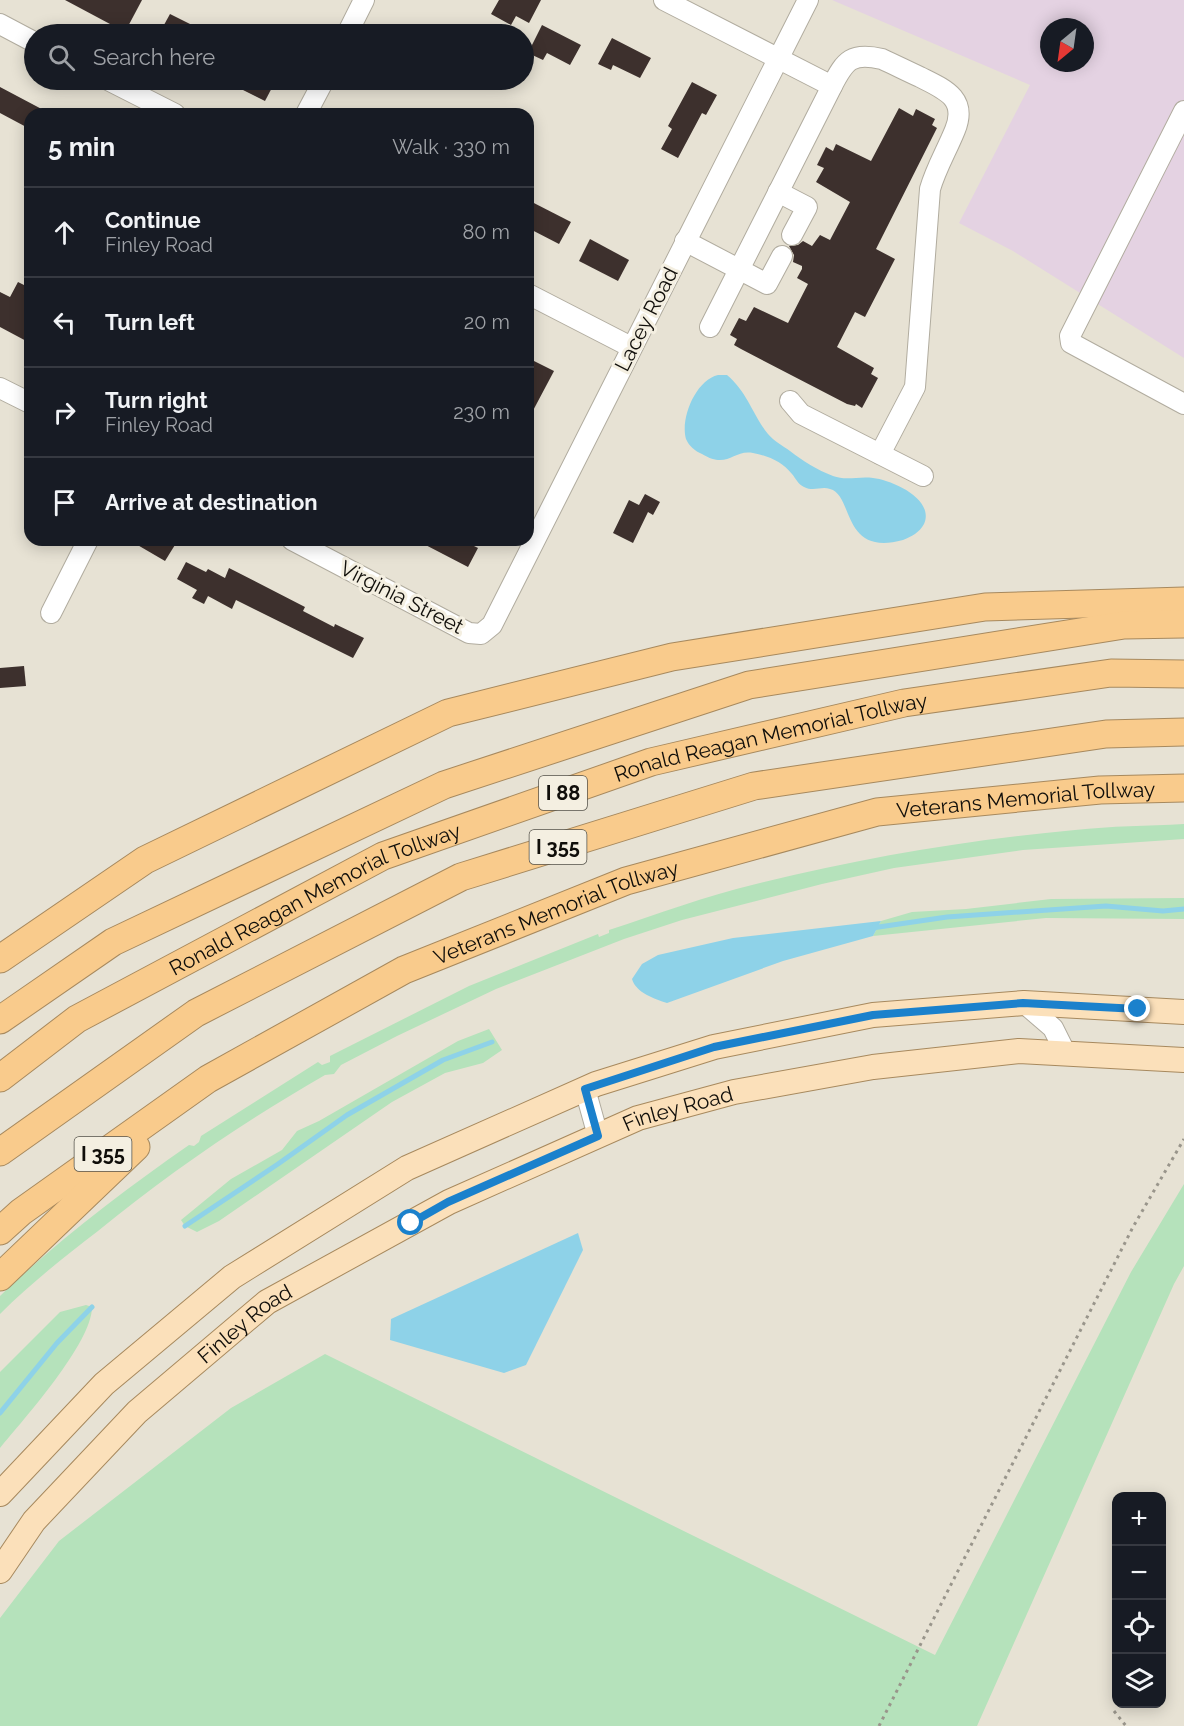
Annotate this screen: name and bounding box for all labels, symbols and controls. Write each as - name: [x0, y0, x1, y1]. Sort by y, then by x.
- north arrow: [1040, 18, 1094, 72]
- search box: [24, 24, 534, 90]
- icon: search: [45, 41, 78, 74]
- text: Search here: [93, 44, 215, 70]
- text: 5 min: [48, 132, 115, 162]
- text: Walk · 330 m: [392, 135, 510, 159]
- text: Continue: [105, 207, 201, 233]
- icon: ahead: [48, 216, 81, 249]
- text: 80 m: [462, 220, 510, 244]
- text: Finley Road: [105, 233, 213, 257]
- street label: Lacey Road: [609, 263, 683, 375]
- icon: left: [48, 306, 81, 339]
- text: Turn left: [105, 309, 195, 335]
- text: 20 m: [464, 310, 510, 334]
- text: Turn right: [105, 387, 208, 413]
- icon: right: [48, 396, 81, 429]
- text: 230 m: [453, 400, 510, 424]
- text: Finley Road: [105, 413, 213, 437]
- icon: arrive: [48, 486, 81, 519]
- text: Arrive at destination: [105, 489, 318, 515]
- street label: Virginia Street: [336, 555, 468, 639]
- street label: Ronald Reagan Memorial Tollway: [610, 687, 929, 787]
- road number: I 88: [539, 776, 587, 810]
- street label: Veterans Memorial Tollway: [895, 776, 1156, 823]
- street label: Ronald Reagan Memorial Tollway: [165, 817, 464, 980]
- road number: I 355: [530, 830, 586, 864]
- street label: Veterans Memorial Tollway: [430, 855, 681, 969]
- route end: [1124, 995, 1150, 1021]
- street label: Finley Road: [618, 1080, 735, 1136]
- road number: I 355: [74, 1137, 132, 1171]
- route start: [397, 1209, 423, 1235]
- street label: Finley Road: [192, 1279, 296, 1368]
- map controls: [1112, 1492, 1166, 1708]
- button: +: [1112, 1492, 1166, 1546]
- button: −: [1112, 1546, 1166, 1600]
- button: locate: [1112, 1600, 1166, 1654]
- button: layers: [1112, 1654, 1166, 1708]

